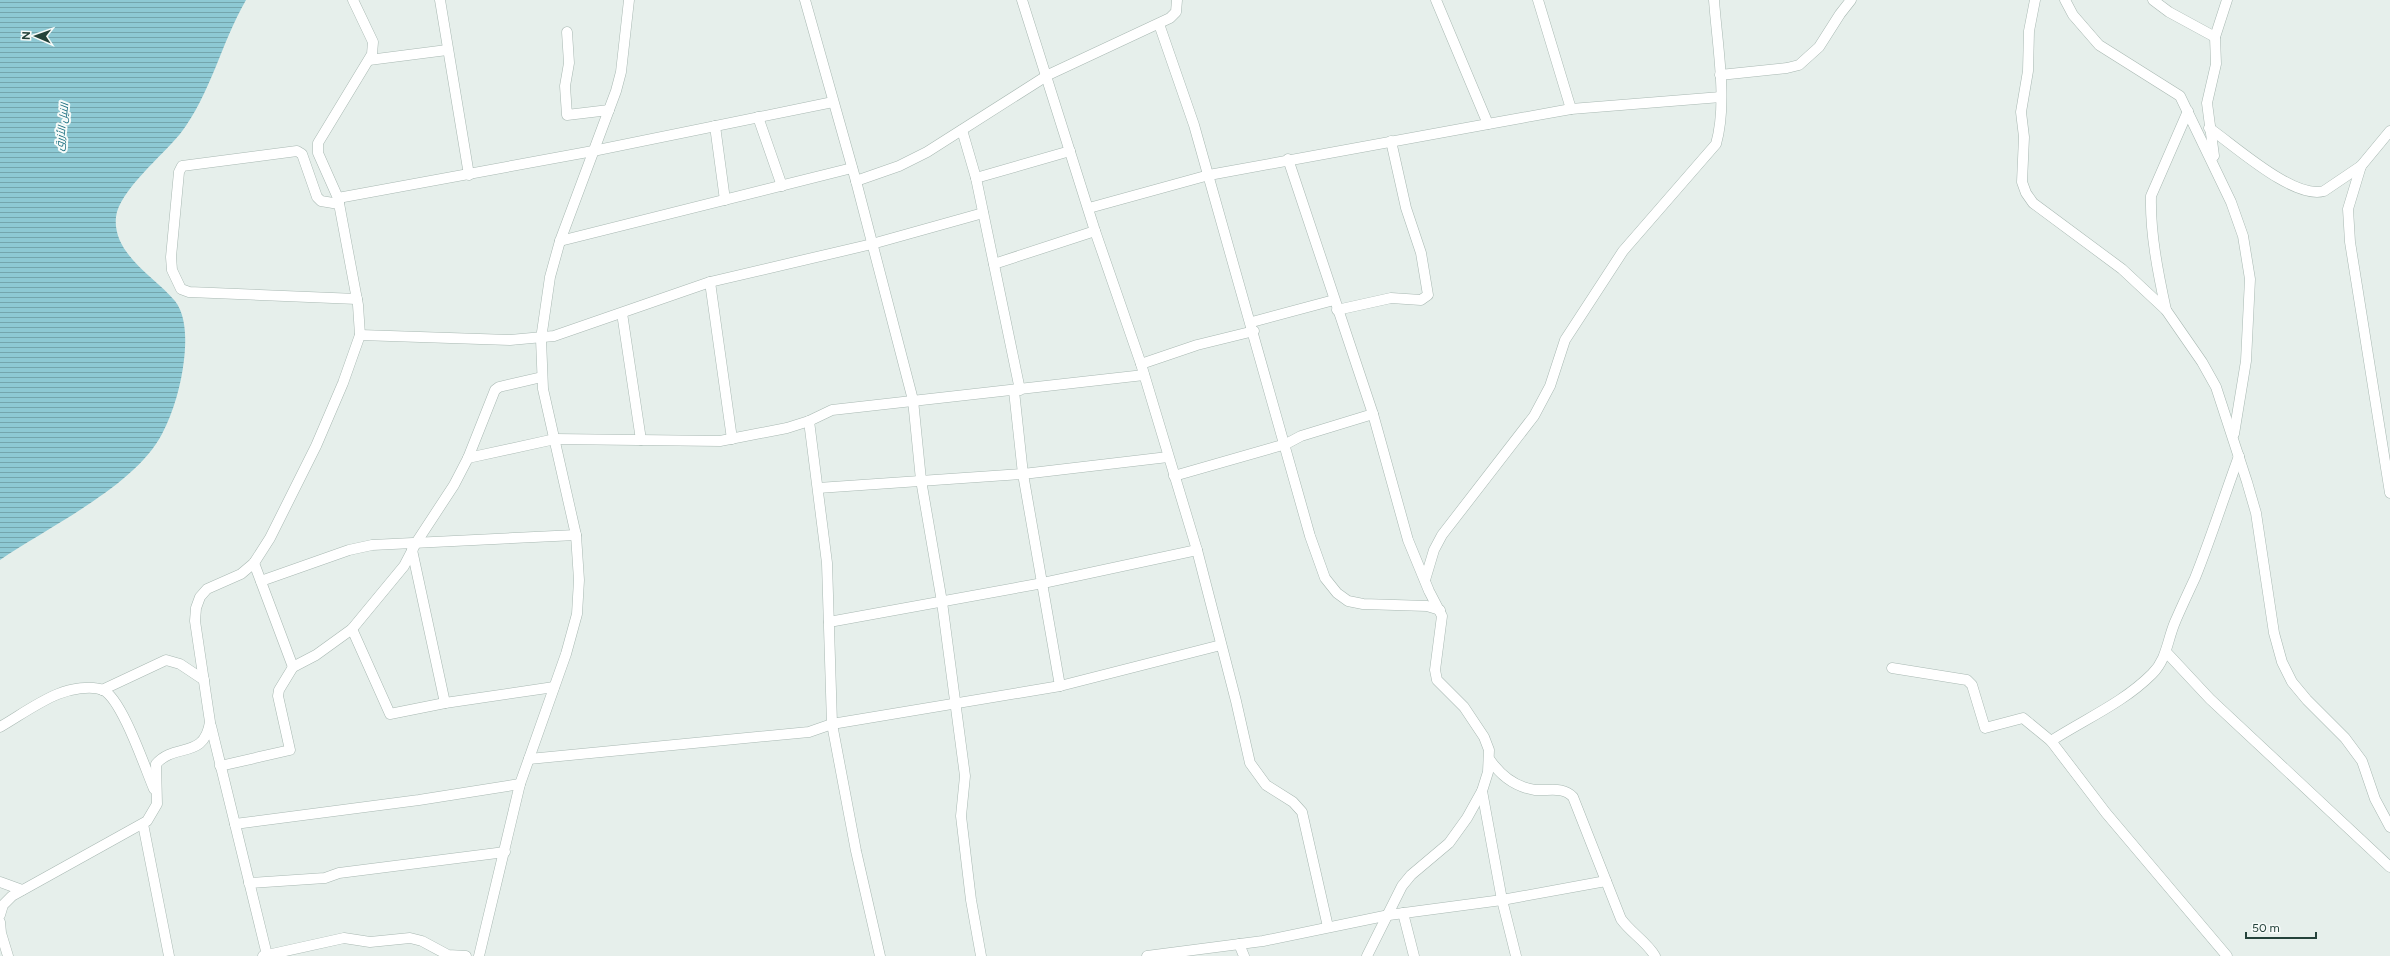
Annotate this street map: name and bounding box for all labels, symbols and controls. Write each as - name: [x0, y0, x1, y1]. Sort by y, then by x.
- north arrow: [16, 16, 56, 56]
- text: N: [20, 31, 33, 40]
- water label: النيل الأزرق: [53, 101, 72, 152]
- scale bar: [2246, 914, 2316, 940]
- text: 50 m: [2252, 921, 2280, 935]

